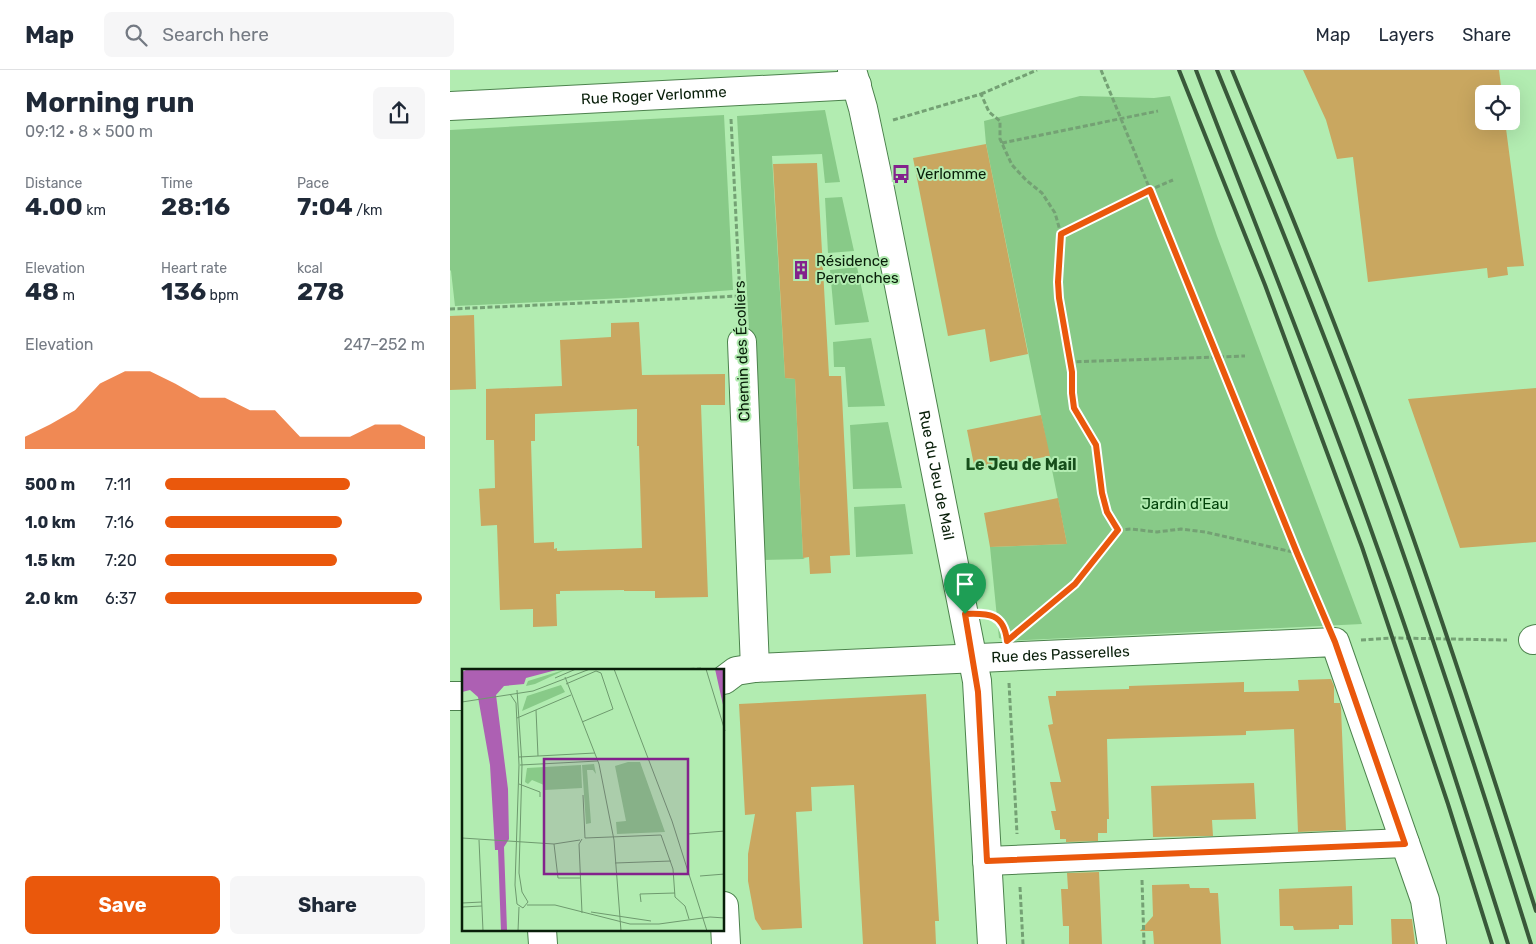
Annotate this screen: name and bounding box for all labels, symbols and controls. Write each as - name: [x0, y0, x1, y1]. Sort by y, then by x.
- search box: [104, 12, 454, 57]
- text: Map: [25, 21, 74, 49]
- icon: search: [122, 21, 150, 49]
- text: Search here: [162, 23, 269, 46]
- text: Map: [1316, 24, 1351, 46]
- text: Layers: [1379, 24, 1434, 46]
- text: Share: [1462, 24, 1511, 46]
- street label: Rue Roger Verlomme: [580, 83, 727, 108]
- map controls: [1475, 85, 1520, 130]
- button: locate: [1475, 85, 1520, 130]
- text: Morning run: [25, 86, 194, 119]
- button: share: [373, 87, 425, 139]
- text: 09:12 · 8 × 500 m: [25, 122, 153, 141]
- bus stop icon: Verlomme: [890, 163, 912, 185]
- place label: Verlomme: [916, 165, 986, 183]
- text: Distance: [25, 175, 82, 192]
- text: Time: [161, 175, 193, 192]
- text: Pace: [297, 175, 329, 192]
- text: 4.00: [25, 192, 83, 221]
- text: 28:16: [161, 192, 230, 221]
- text: 7:04: [297, 192, 353, 221]
- text: km: [83, 202, 106, 219]
- text: /km: [353, 202, 383, 219]
- place label: Résidence Pervenches: [816, 252, 899, 287]
- building icon: Résidence Pervenches: [790, 259, 812, 281]
- text: Elevation: [25, 260, 85, 277]
- text: Heart rate: [161, 260, 227, 277]
- text: kcal: [297, 260, 323, 277]
- text: 48: [25, 277, 59, 306]
- text: 136: [161, 277, 206, 306]
- text: 278: [297, 277, 345, 306]
- street label: Chemin des Écoliers: [731, 280, 753, 422]
- text: m: [59, 287, 75, 304]
- text: bpm: [206, 287, 239, 304]
- text: Elevation: [25, 335, 94, 354]
- text: 247–252 m: [343, 335, 425, 354]
- street label: Rue du Jeu de Mail: [915, 409, 958, 542]
- district label: Le Jeu de Mail: [965, 455, 1077, 474]
- text: 500 m: [25, 475, 75, 494]
- text: 7:11: [105, 475, 131, 494]
- park label: Jardin d'Eau: [1141, 495, 1229, 513]
- text: 1.0 km: [25, 513, 76, 532]
- text: 7:16: [105, 513, 134, 532]
- text: 1.5 km: [25, 551, 75, 570]
- text: 7:20: [105, 551, 137, 570]
- pin: [944, 563, 986, 614]
- icon: arrive: [951, 570, 979, 598]
- text: 2.0 km: [25, 589, 78, 608]
- text: 6:37: [105, 589, 137, 608]
- street label: Rue des Passerelles: [991, 642, 1130, 666]
- inset map: [462, 669, 725, 932]
- button: Save: [25, 876, 220, 934]
- button: Share: [230, 876, 425, 934]

